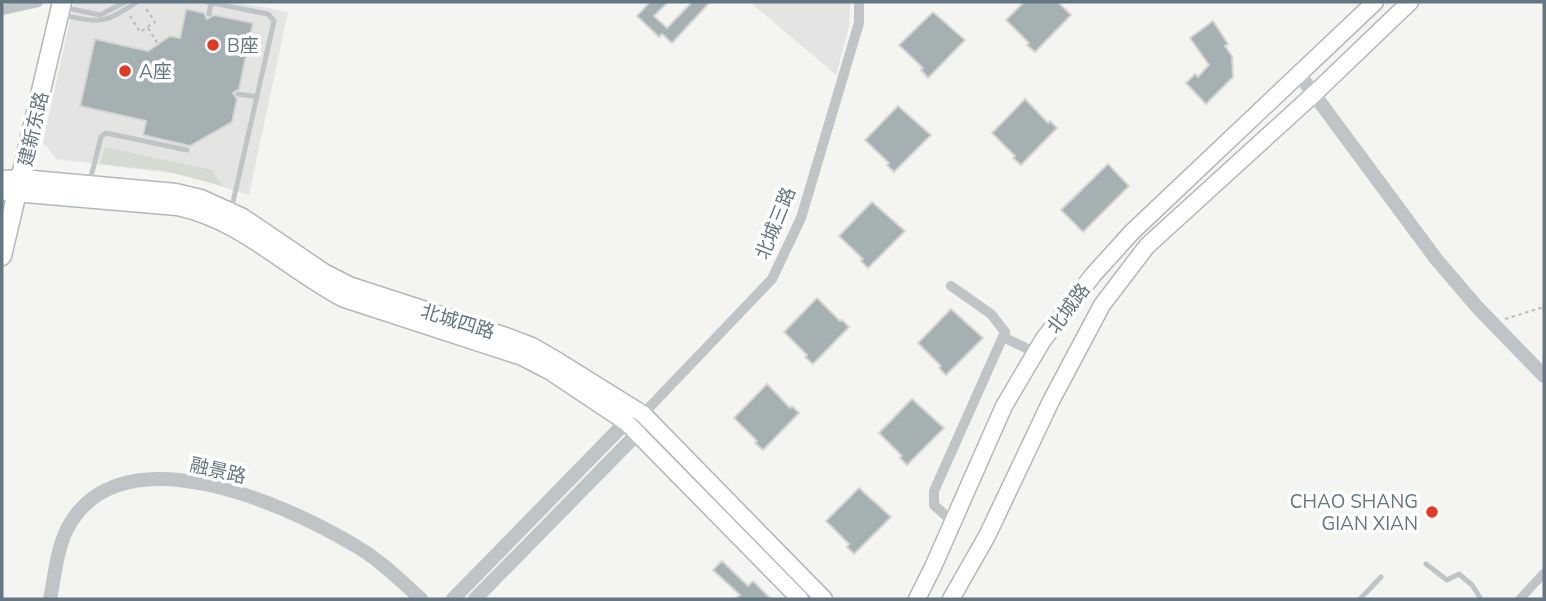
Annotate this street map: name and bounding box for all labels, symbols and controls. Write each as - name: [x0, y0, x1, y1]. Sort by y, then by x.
- place label: B座: [227, 33, 259, 59]
- marker: B座: [205, 37, 221, 53]
- place label: A座: [139, 59, 172, 85]
- marker: A座: [117, 63, 133, 79]
- street label: 建新东路: [13, 89, 55, 169]
- street label: 北城三路: [750, 183, 802, 263]
- street label: 北城路: [1041, 278, 1096, 339]
- street label: 北城四路: [418, 298, 498, 346]
- street label: 融景路: [187, 452, 248, 490]
- place label: CHAO SHANG GIAN XIAN: [1290, 489, 1418, 537]
- marker: CHAO SHANG GIAN XIAN: [1424, 504, 1440, 520]

